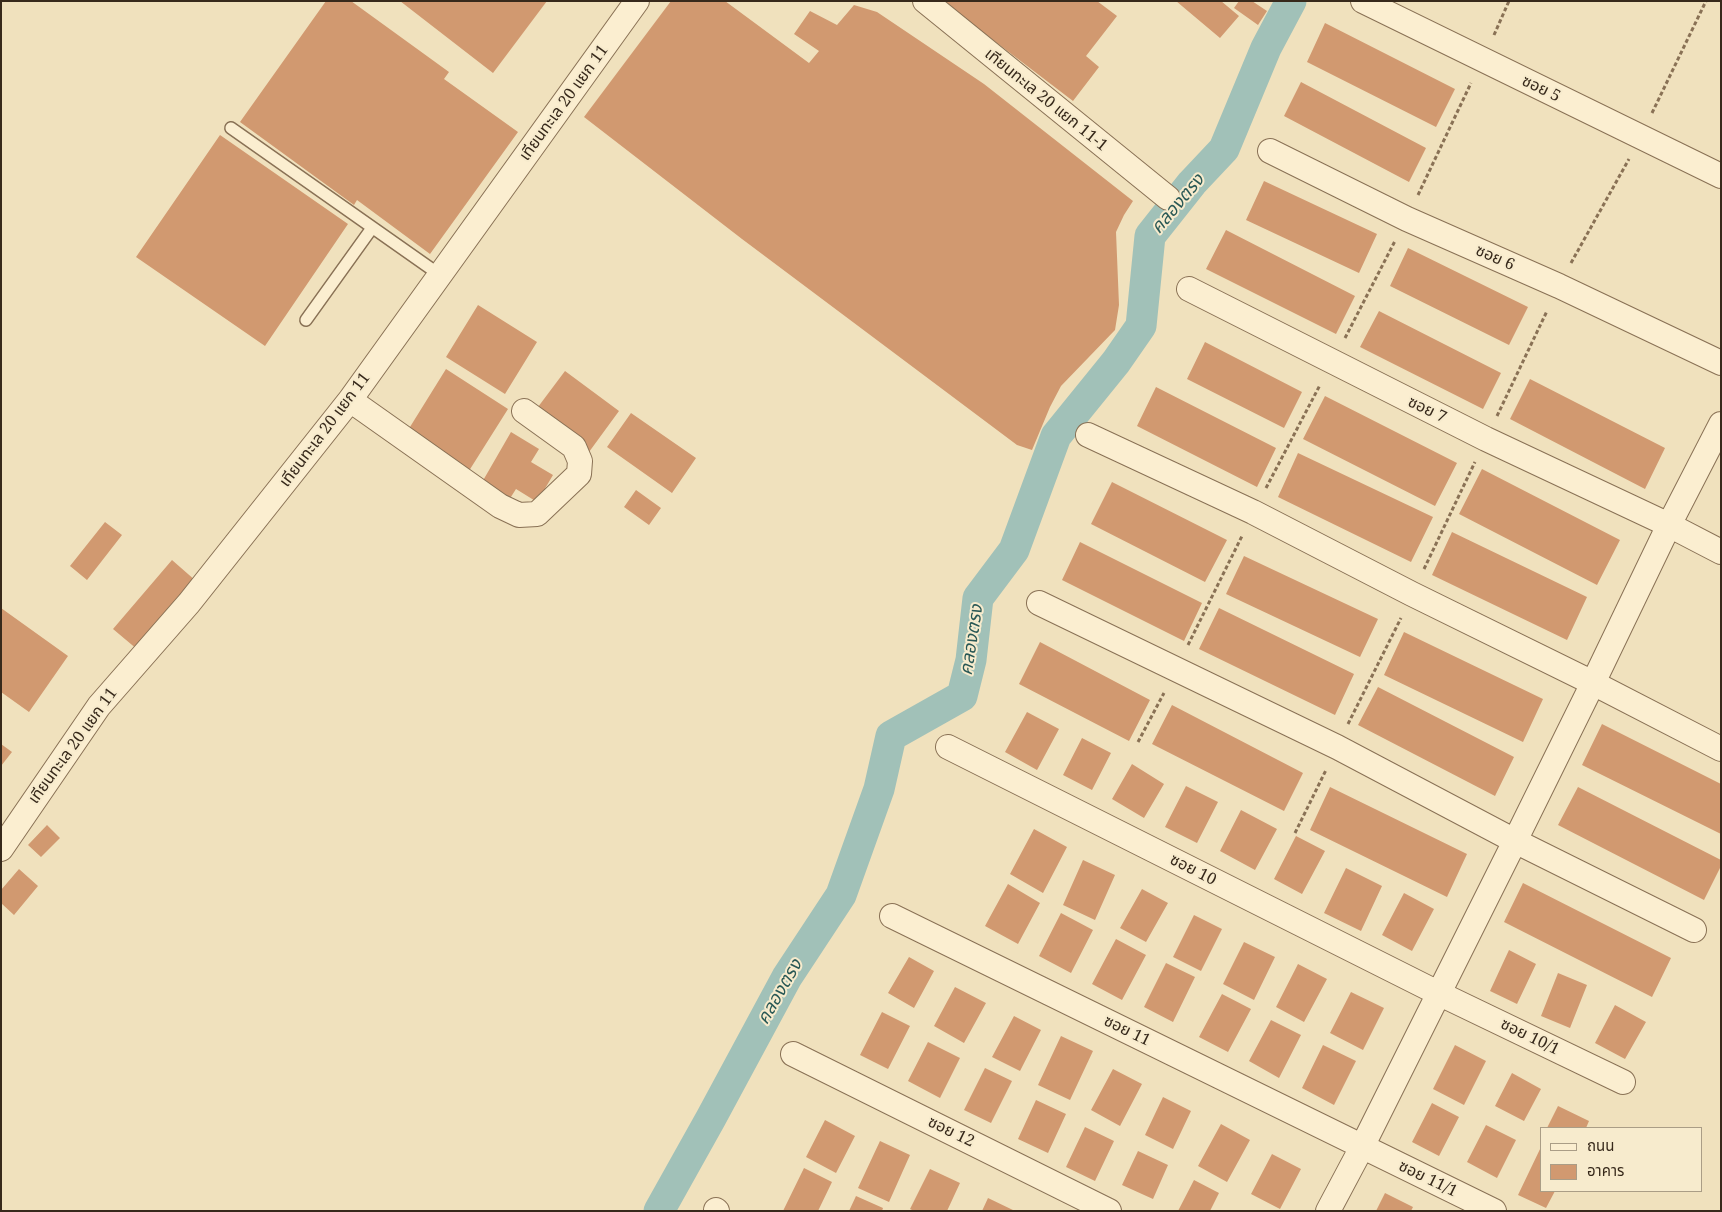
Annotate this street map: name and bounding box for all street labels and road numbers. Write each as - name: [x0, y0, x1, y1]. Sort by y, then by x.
- street label: เทียนทะเล 20 แยก 11: [516, 41, 612, 165]
- street label: เทียนทะเล 20 แยก 11-1: [981, 45, 1111, 155]
- street label: ซอย 5: [1519, 71, 1563, 107]
- street label: ซอย 6: [1473, 241, 1517, 275]
- street label: เทียนทะเล 20 แยก 11: [276, 369, 374, 491]
- street label: ซอย 7: [1405, 392, 1449, 428]
- street label: เทียนทะเล 20 แยก 11: [25, 684, 121, 808]
- street label: ซอย 10: [1167, 850, 1219, 890]
- street label: ซอย 11: [1100, 1011, 1154, 1051]
- street label: ซอย 10/1: [1497, 1015, 1563, 1059]
- street label: ซอย 12: [924, 1112, 978, 1152]
- street label: ซอย 11/1: [1395, 1157, 1461, 1201]

